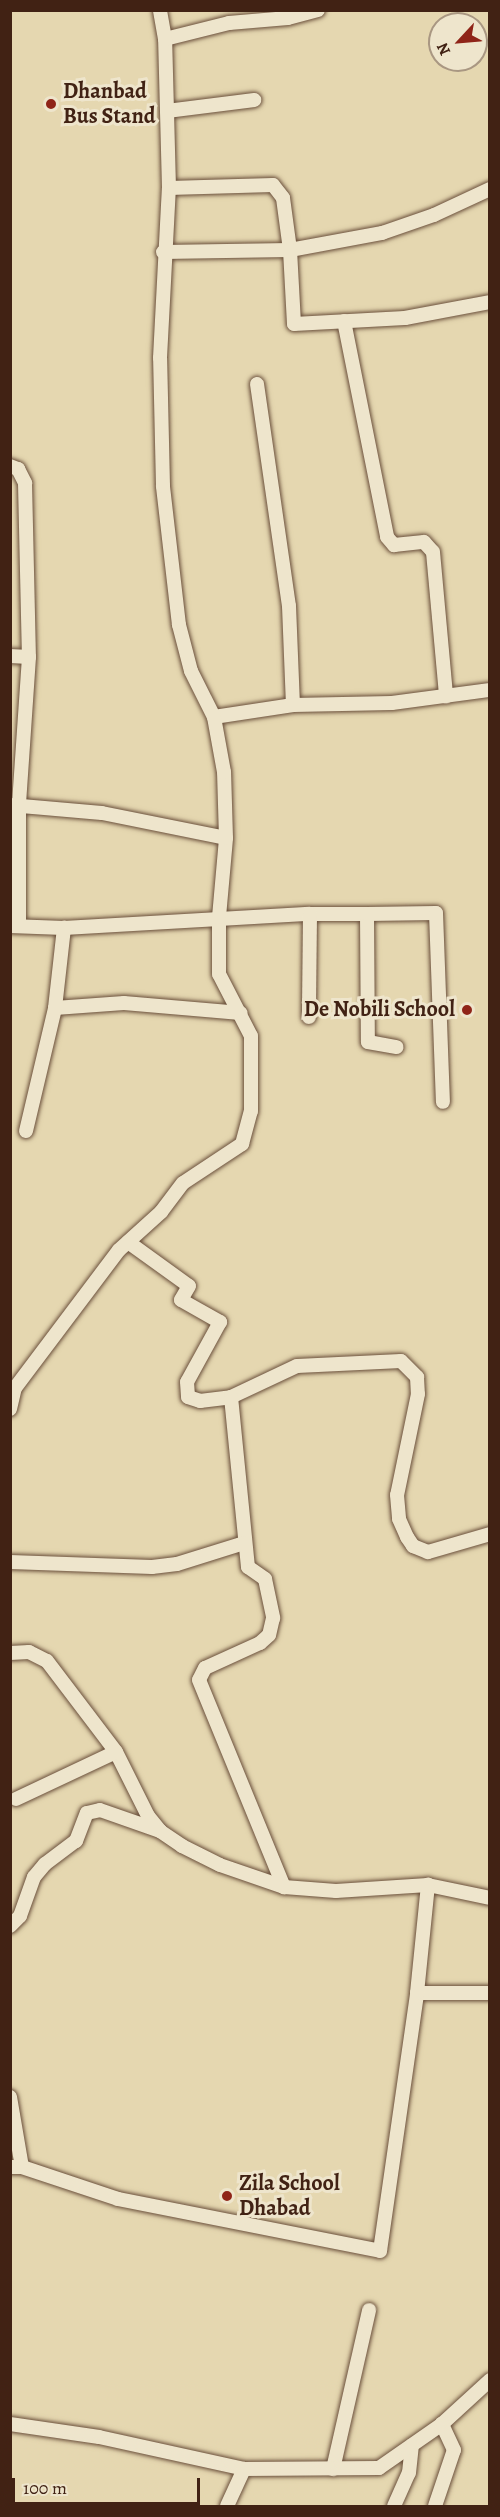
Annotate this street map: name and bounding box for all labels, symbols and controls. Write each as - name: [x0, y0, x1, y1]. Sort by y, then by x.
- north arrow: [428, 12, 488, 72]
- text: N: [431, 39, 456, 59]
- place label: Dhanbad Bus Stand: [63, 78, 156, 130]
- marker: Dhanbad Bus Stand: [44, 97, 58, 111]
- place label: De Nobili School: [304, 997, 455, 1023]
- marker: De Nobili School: [460, 1003, 474, 1017]
- place label: Zila School Dhabad: [239, 2170, 340, 2222]
- marker: Zila School Dhabad: [220, 2189, 234, 2203]
- scale bar: [15, 2466, 202, 2504]
- text: 100 m: [23, 2476, 67, 2500]

